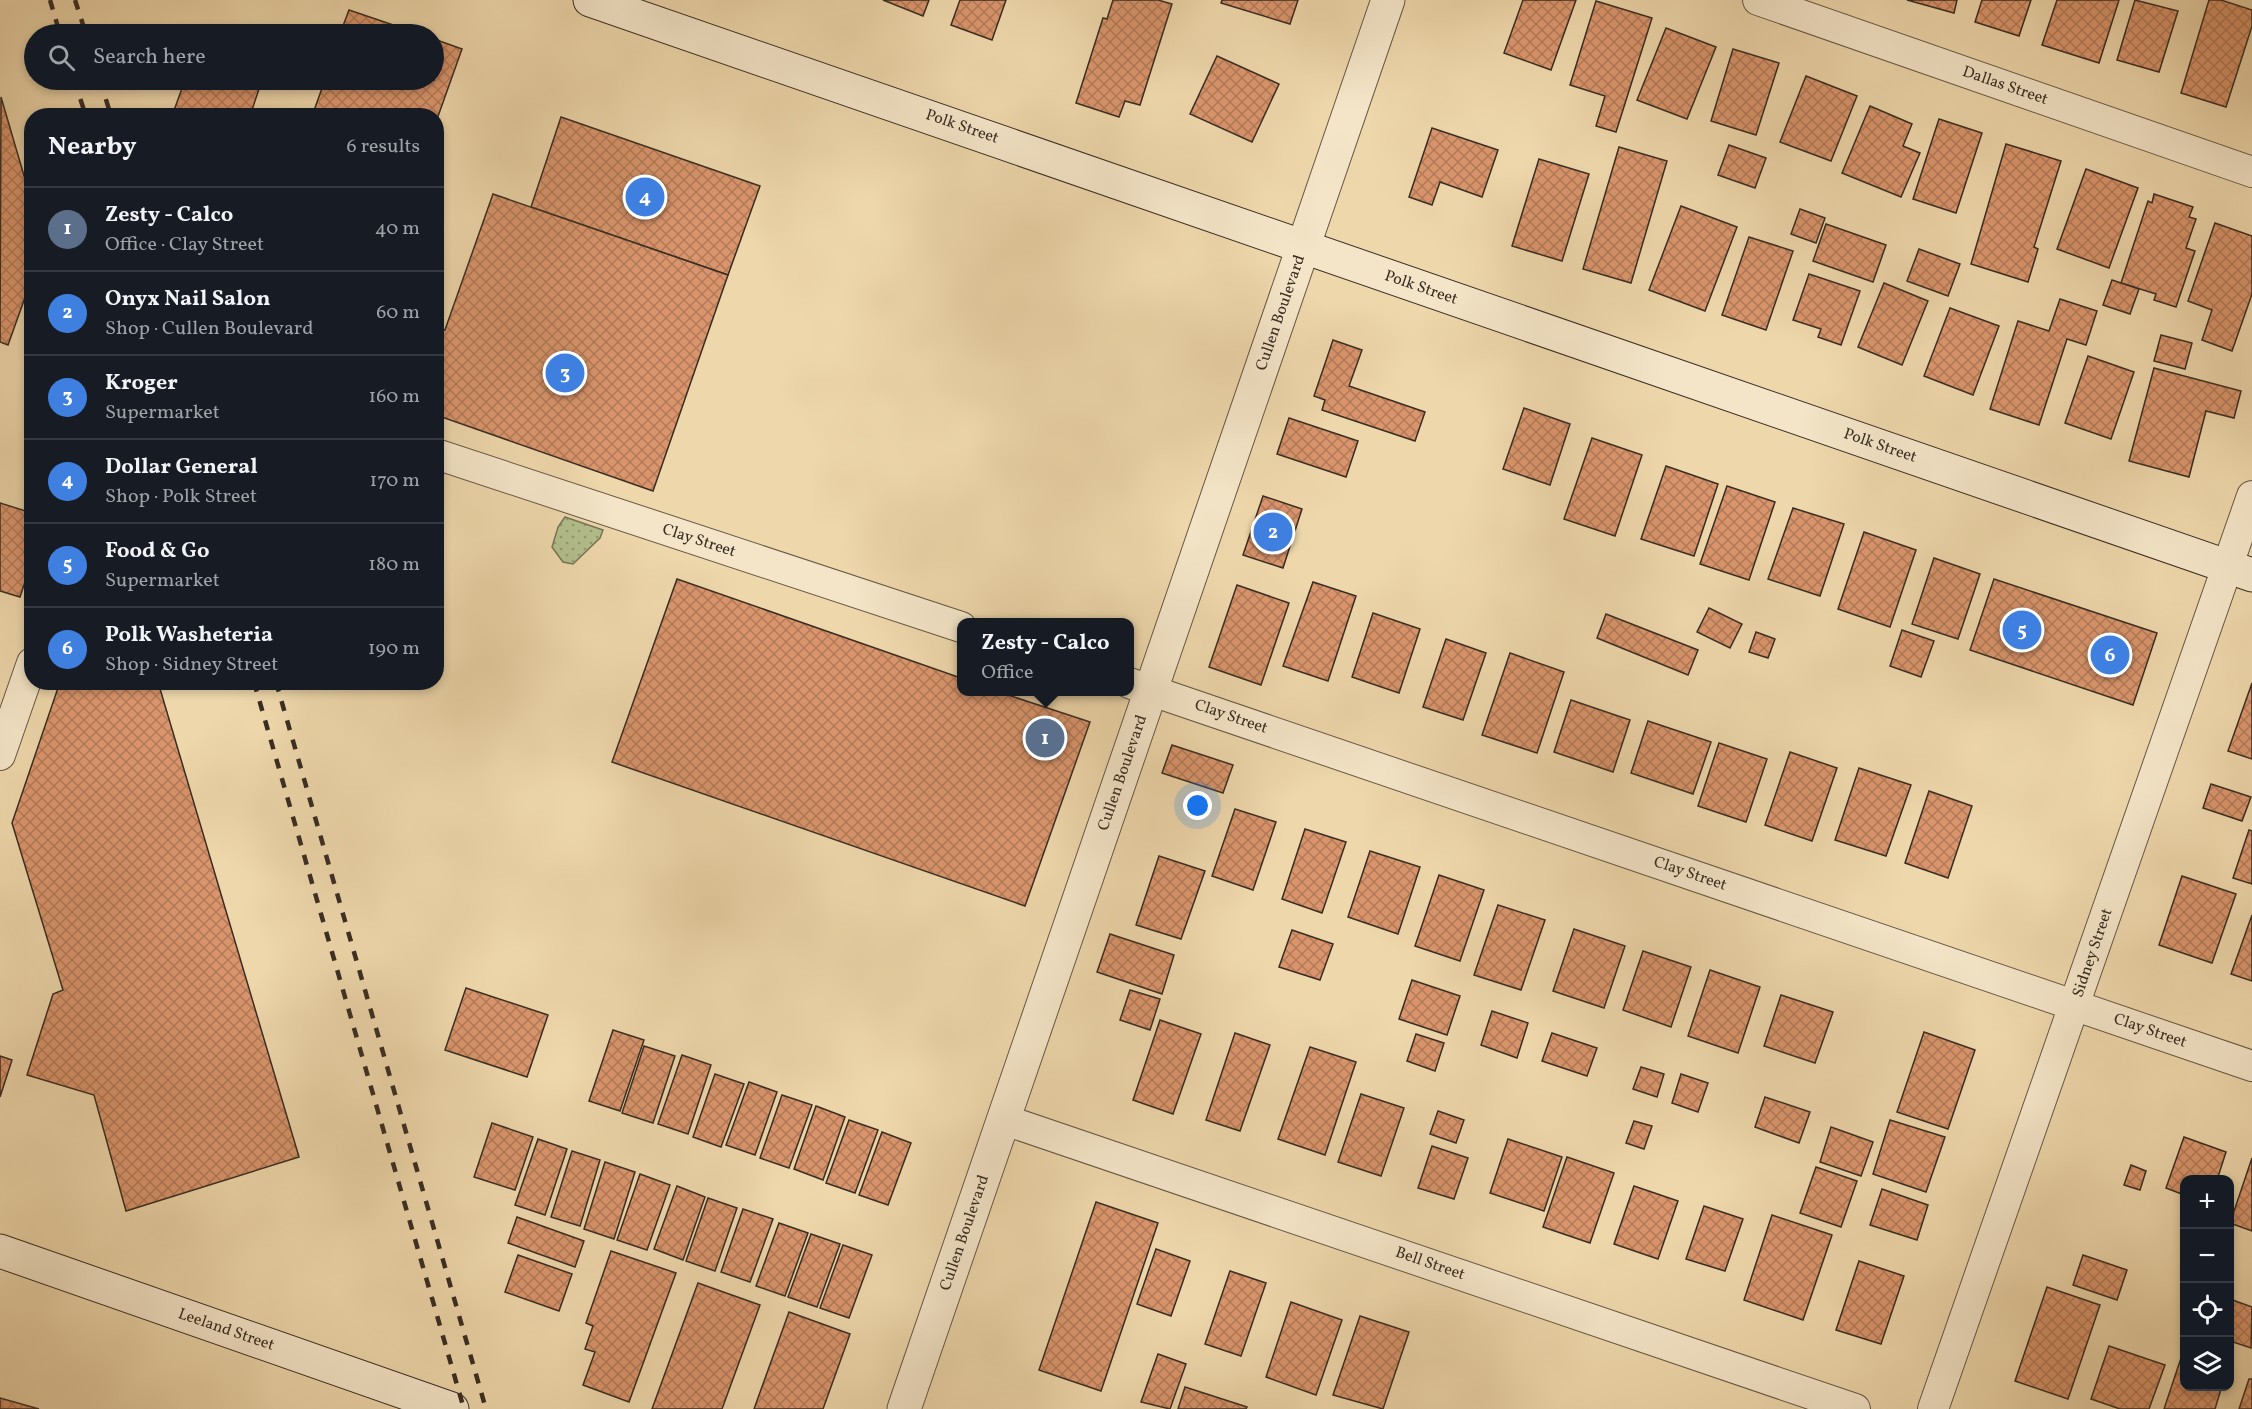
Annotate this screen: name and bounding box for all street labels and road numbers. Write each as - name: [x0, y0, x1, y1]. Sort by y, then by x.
- street label: Dallas Street: [1959, 61, 2051, 111]
- street label: Polk Street: [923, 104, 1002, 150]
- street label: Cullen Boulevard: [1251, 252, 1311, 374]
- street label: Polk Street: [1382, 265, 1461, 311]
- street label: Polk Street: [1841, 423, 1920, 469]
- street label: Clay Street: [659, 519, 739, 563]
- street label: Clay Street: [1191, 694, 1271, 740]
- street label: Cullen Boulevard: [1093, 712, 1153, 834]
- street label: Clay Street: [1650, 851, 1730, 897]
- street label: Sidney Street: [2067, 905, 2119, 1001]
- street label: Clay Street: [2110, 1008, 2190, 1054]
- street label: Cullen Boulevard: [935, 1172, 995, 1294]
- street label: Bell Street: [1392, 1242, 1468, 1286]
- street label: Leeland Street: [175, 1303, 277, 1357]

